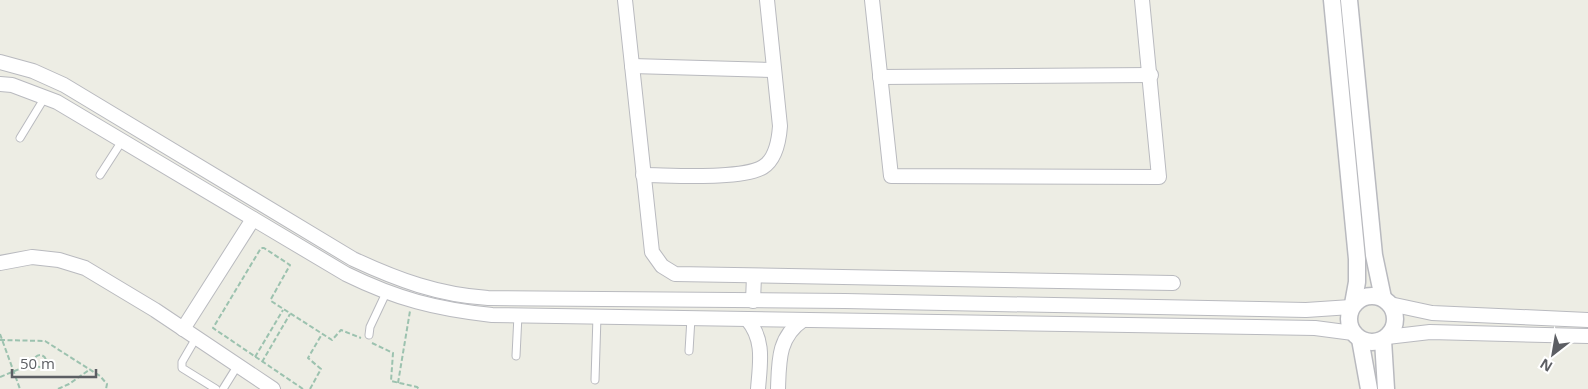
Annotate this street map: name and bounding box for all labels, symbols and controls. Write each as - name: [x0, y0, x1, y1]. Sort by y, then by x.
- north arrow: [1528, 329, 1578, 379]
- scale bar: [12, 346, 96, 378]
- text: 50 m: [20, 353, 55, 373]
- text: N: [1536, 354, 1556, 377]

